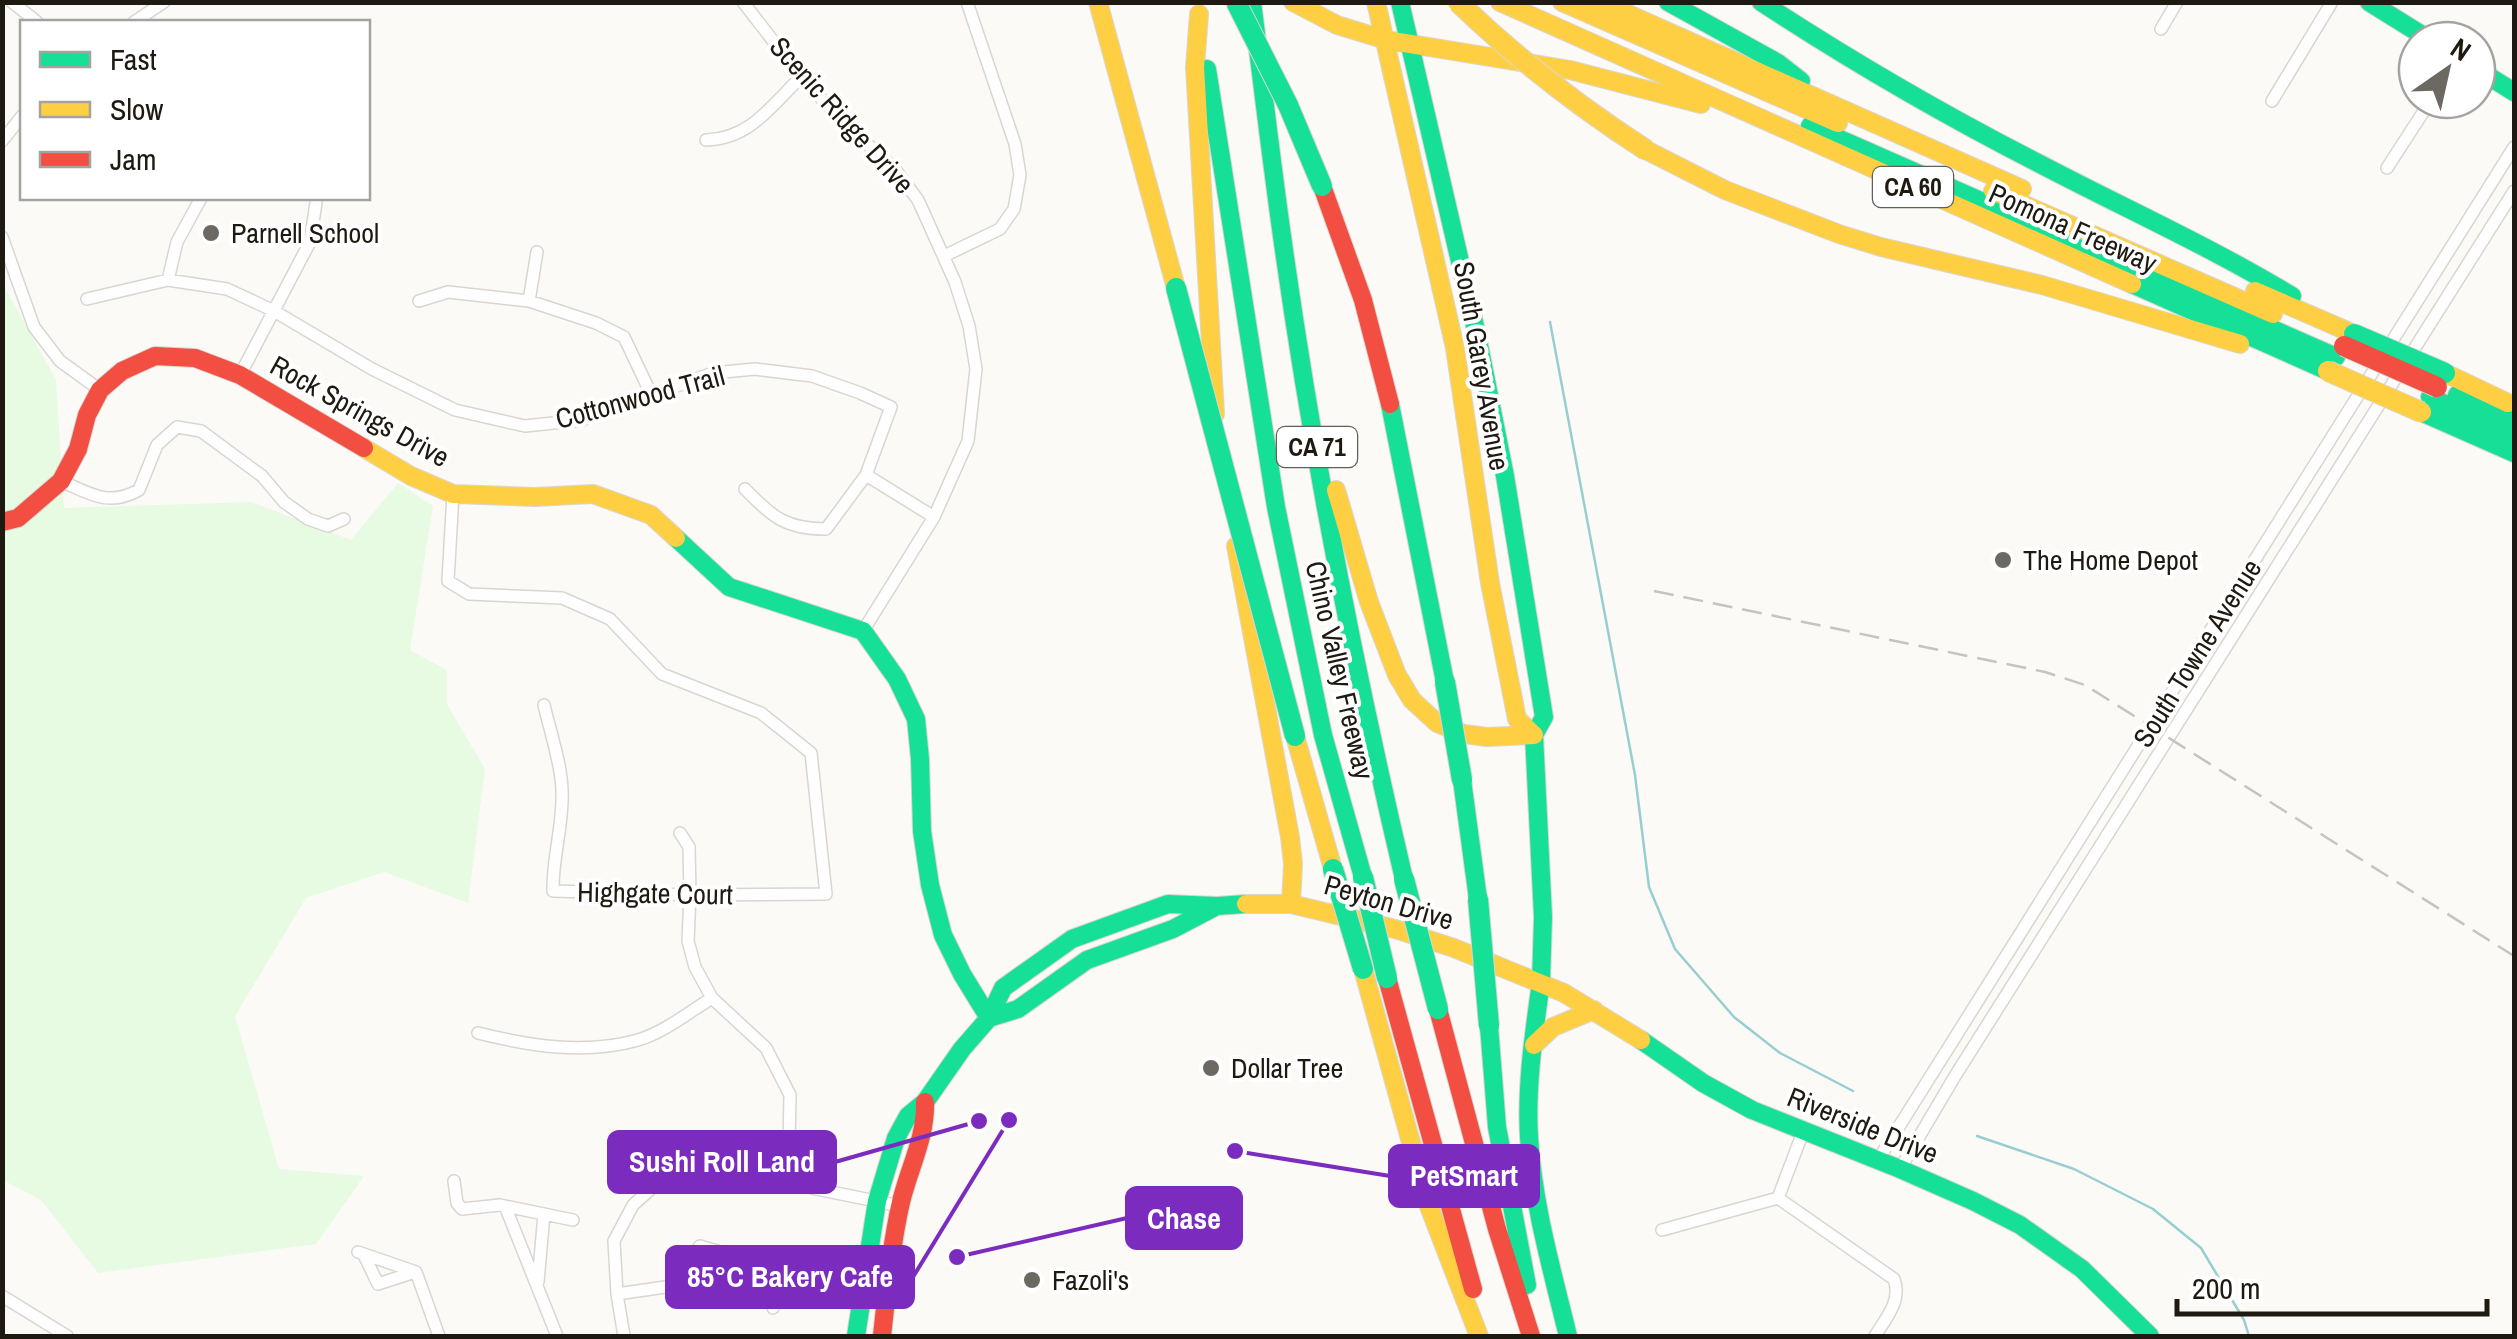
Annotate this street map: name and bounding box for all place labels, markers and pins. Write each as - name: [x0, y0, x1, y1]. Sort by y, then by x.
- place label: Parnell School: [231, 214, 379, 252]
- marker: Parnell School: [200, 222, 222, 244]
- place label: The Home Depot: [2023, 541, 2198, 579]
- marker: The Home Depot: [1992, 549, 2014, 571]
- place label: Dollar Tree: [1231, 1049, 1343, 1087]
- marker: Dollar Tree: [1200, 1057, 1222, 1079]
- callout: Sushi Roll Land: [609, 1132, 835, 1192]
- callout: PetSmart: [1390, 1146, 1538, 1206]
- callout: Chase: [1127, 1188, 1241, 1248]
- callout: 85°C Bakery Cafe: [667, 1247, 913, 1307]
- place label: Fazoli's: [1052, 1261, 1129, 1299]
- marker: Fazoli's: [1021, 1269, 1043, 1291]

